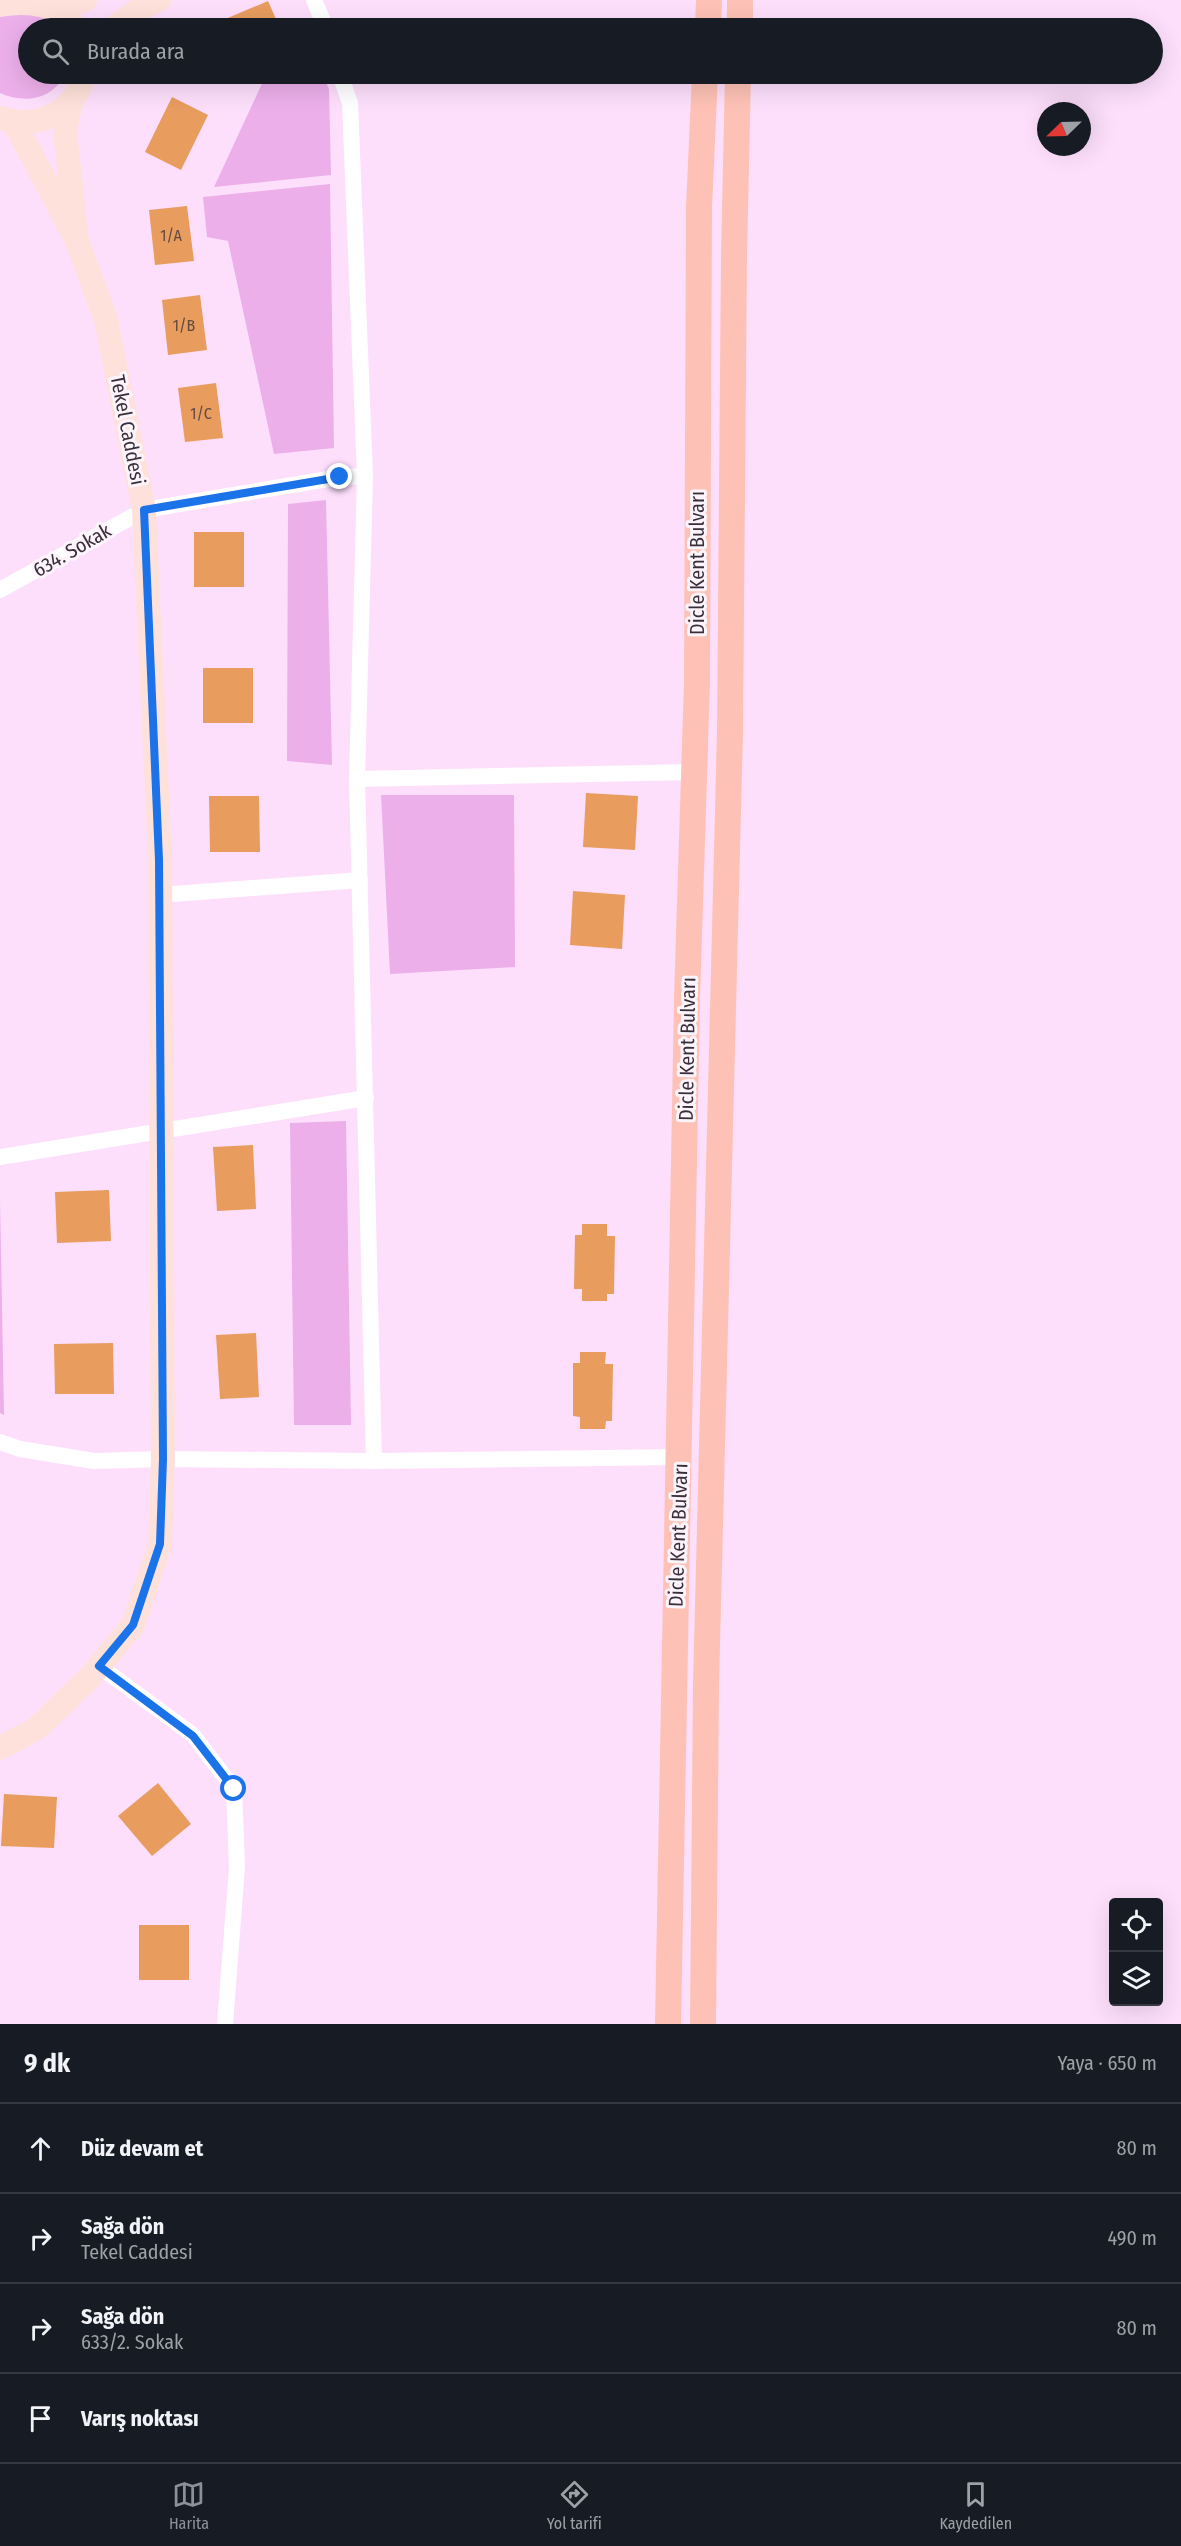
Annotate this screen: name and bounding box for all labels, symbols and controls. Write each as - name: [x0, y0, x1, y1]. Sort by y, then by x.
- search box: [18, 18, 1163, 84]
- icon: search: [39, 35, 72, 68]
- text: Burada ara: [87, 38, 185, 65]
- north arrow: [1037, 102, 1091, 156]
- house number: 1/A: [160, 226, 182, 245]
- house number: 1/B: [173, 316, 195, 335]
- street label: Tekel Caddesi: [106, 373, 150, 487]
- house number: 1/C: [190, 404, 212, 423]
- route end: [326, 463, 352, 489]
- street label: Dicle Kent Bulvarı: [685, 491, 709, 635]
- street label: 634. Sokak: [29, 518, 116, 582]
- street label: Dicle Kent Bulvarı: [674, 977, 700, 1121]
- street label: Dicle Kent Bulvarı: [663, 1463, 693, 1607]
- route start: [220, 1775, 246, 1801]
- map controls: [1109, 1898, 1163, 2006]
- button: locate: [1109, 1898, 1163, 1952]
- button: layers: [1109, 1952, 1163, 2006]
- text: 9 dk: [24, 2048, 70, 2079]
- text: Yaya · 650 m: [1058, 2051, 1157, 2075]
- icon: ahead: [24, 2132, 57, 2165]
- text: Düz devam et: [81, 2135, 203, 2162]
- text: 80 m: [1117, 2136, 1157, 2160]
- text: Sağa dön: [81, 2213, 164, 2240]
- icon: right: [24, 2222, 57, 2255]
- text: 490 m: [1107, 2226, 1157, 2250]
- text: Tekel Caddesi: [81, 2240, 193, 2264]
- text: Sağa dön: [81, 2303, 164, 2330]
- icon: right: [24, 2312, 57, 2345]
- text: 80 m: [1117, 2316, 1157, 2340]
- text: 633/2. Sokak: [81, 2330, 183, 2354]
- icon: arrive: [24, 2402, 57, 2435]
- text: Varış noktası: [81, 2405, 199, 2432]
- tab: Harita: [169, 2478, 209, 2533]
- tab: Yol tarifi: [547, 2478, 602, 2533]
- tab: Kaydedilen: [940, 2478, 1012, 2533]

